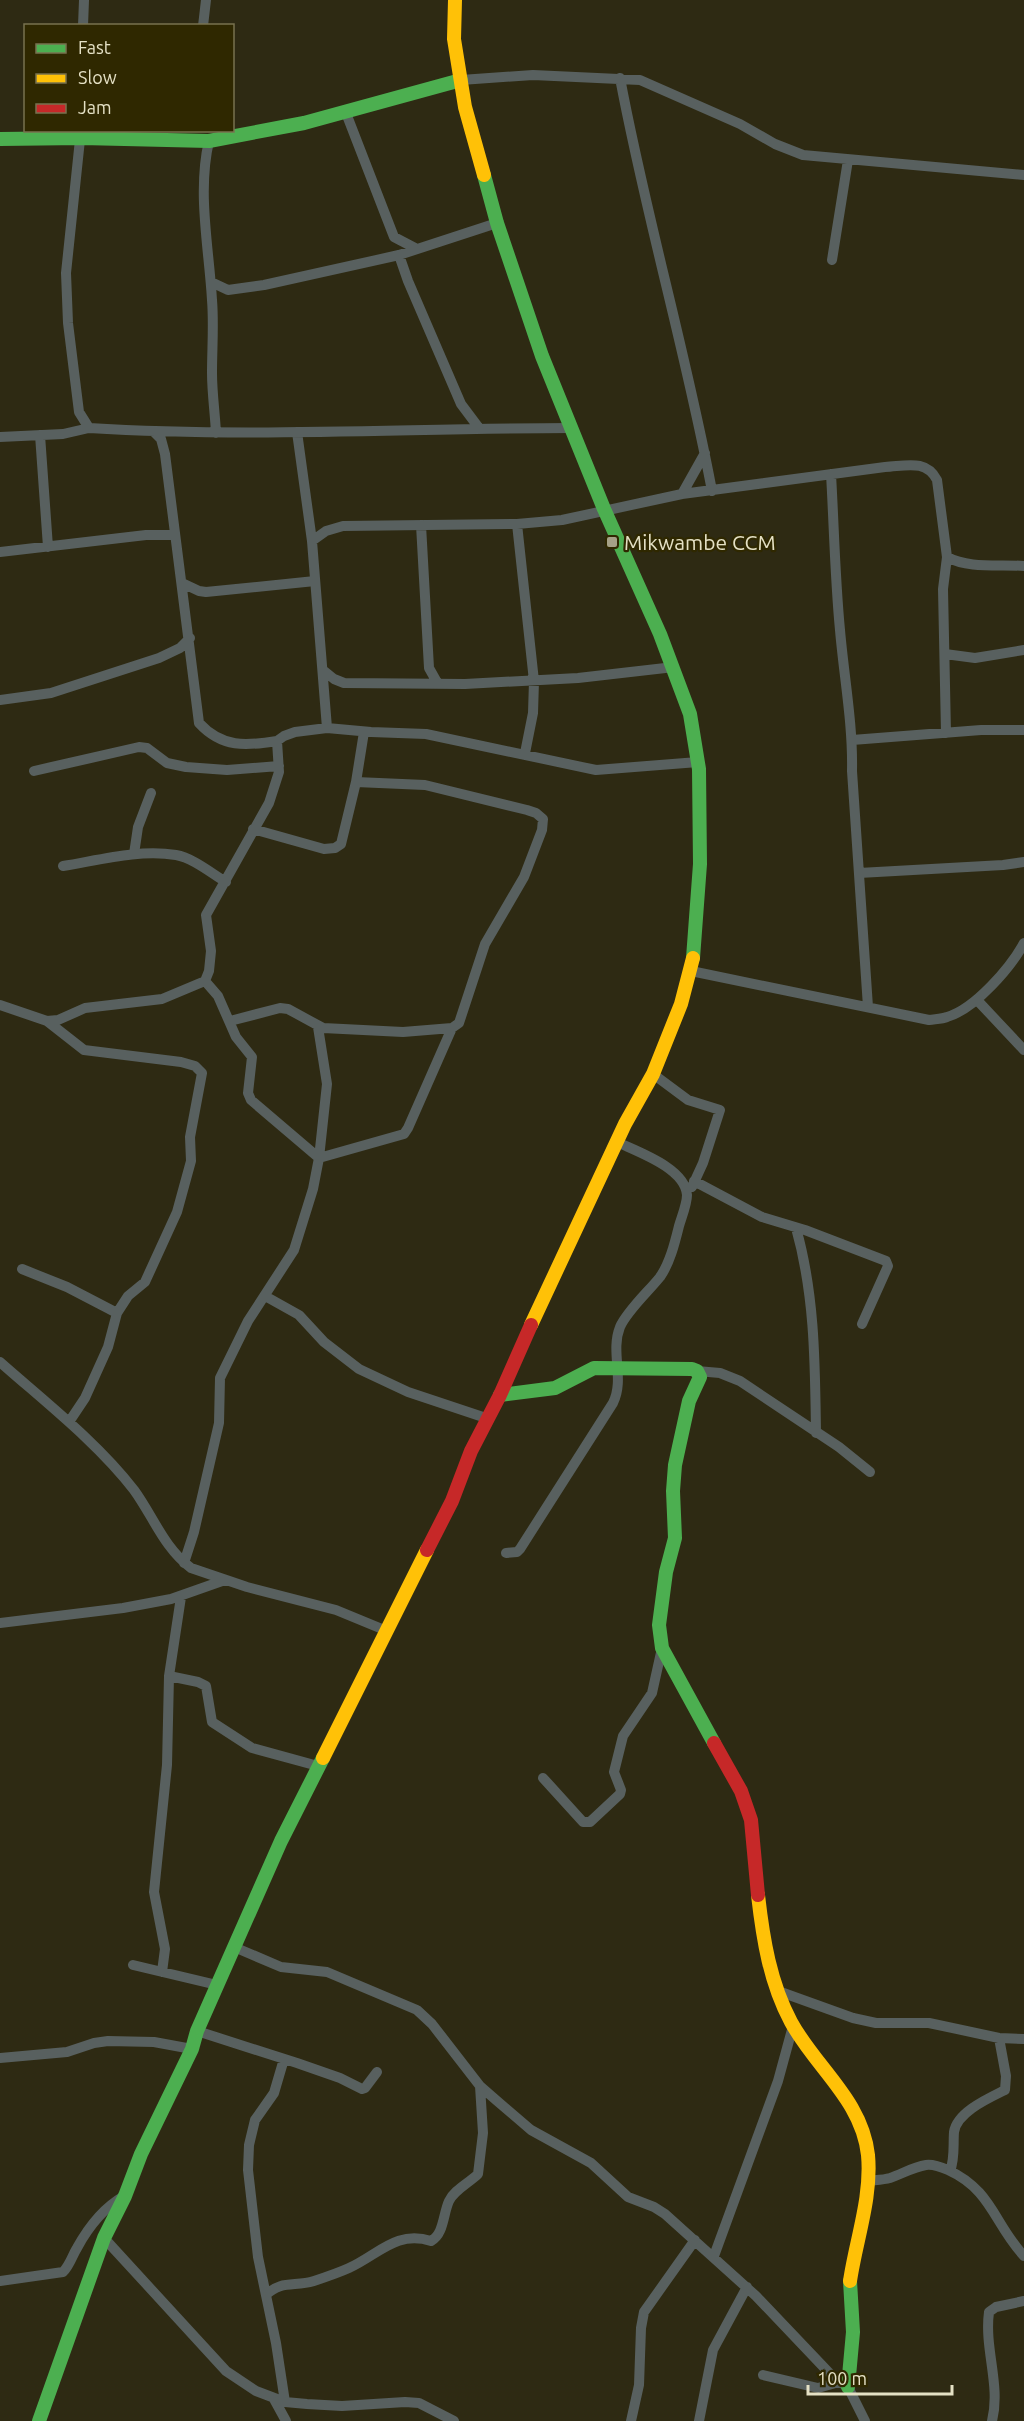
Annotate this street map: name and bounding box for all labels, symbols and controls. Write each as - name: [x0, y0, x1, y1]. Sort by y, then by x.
- legend: [24, 24, 234, 132]
- text: Fast: [78, 37, 111, 57]
- text: Slow: [78, 67, 117, 87]
- text: Jam: [78, 97, 112, 117]
- place label: Mikwambe CCM: [624, 530, 776, 554]
- marker: Mikwambe CCM: [605, 535, 619, 549]
- scale bar: [808, 2358, 952, 2396]
- text: 100 m: [817, 2368, 867, 2388]

